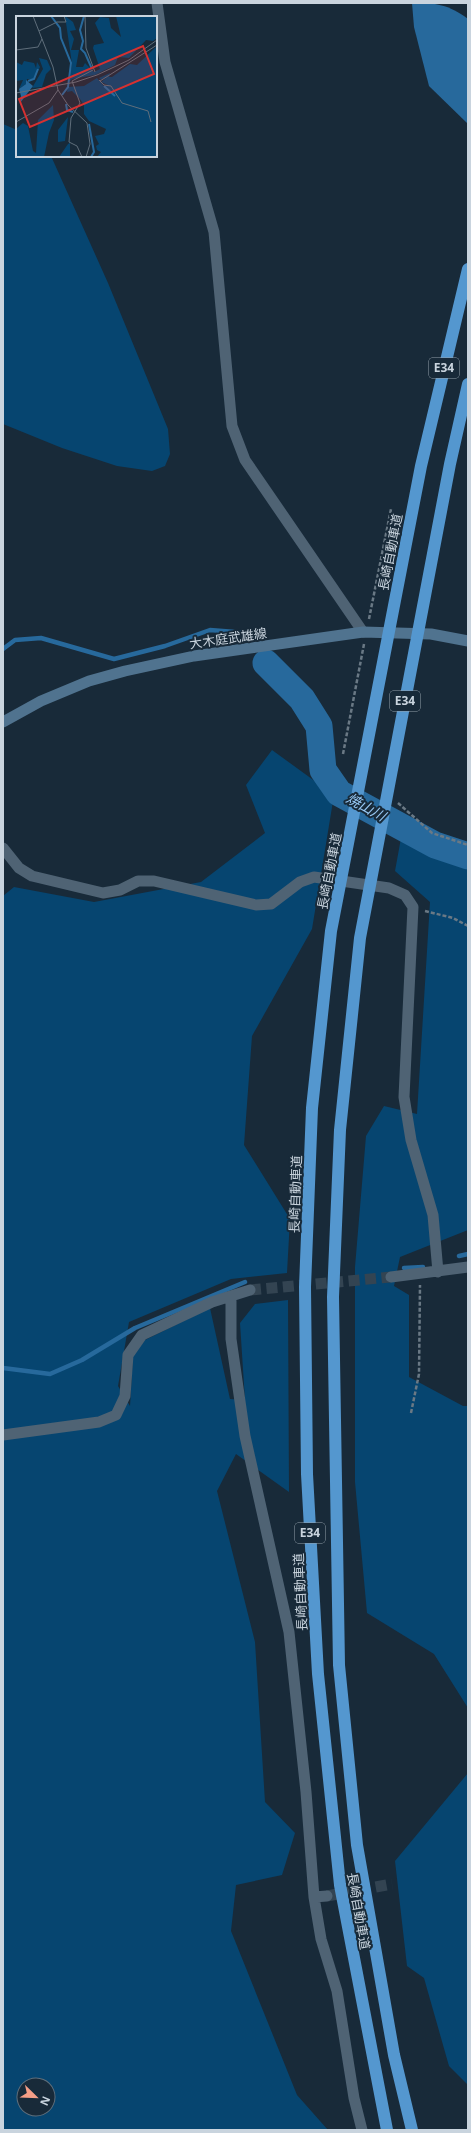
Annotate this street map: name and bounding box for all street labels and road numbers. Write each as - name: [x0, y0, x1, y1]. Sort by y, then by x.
- road number: E34: [429, 358, 459, 378]
- street label: 長崎自動車道: [374, 512, 406, 592]
- street label: 大木庭武雄線: [188, 624, 268, 652]
- road number: E34: [390, 691, 420, 711]
- street label: 長崎自動車道: [313, 831, 345, 911]
- street label: 長崎自動車道: [285, 1155, 305, 1233]
- road number: E34: [295, 1523, 325, 1543]
- street label: 長崎自動車道: [289, 1553, 311, 1631]
- street label: 長崎自動車道: [343, 1871, 375, 1951]

